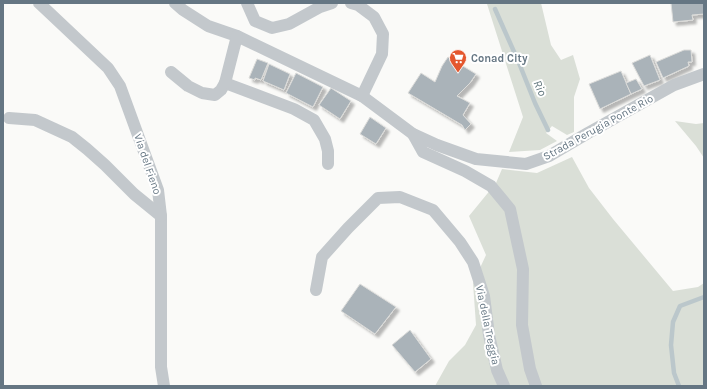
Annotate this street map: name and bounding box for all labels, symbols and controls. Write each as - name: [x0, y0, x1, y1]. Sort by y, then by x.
- supermarket icon: Conad City: [448, 48, 468, 73]
- place label: Conad City: [471, 52, 528, 65]
- water label: Rio: [530, 78, 550, 98]
- street label: Strada Perugia Ponte Rio: [541, 92, 655, 163]
- street label: Via del Fieno: [131, 132, 164, 196]
- street label: Via della Treggia: [473, 284, 502, 366]

